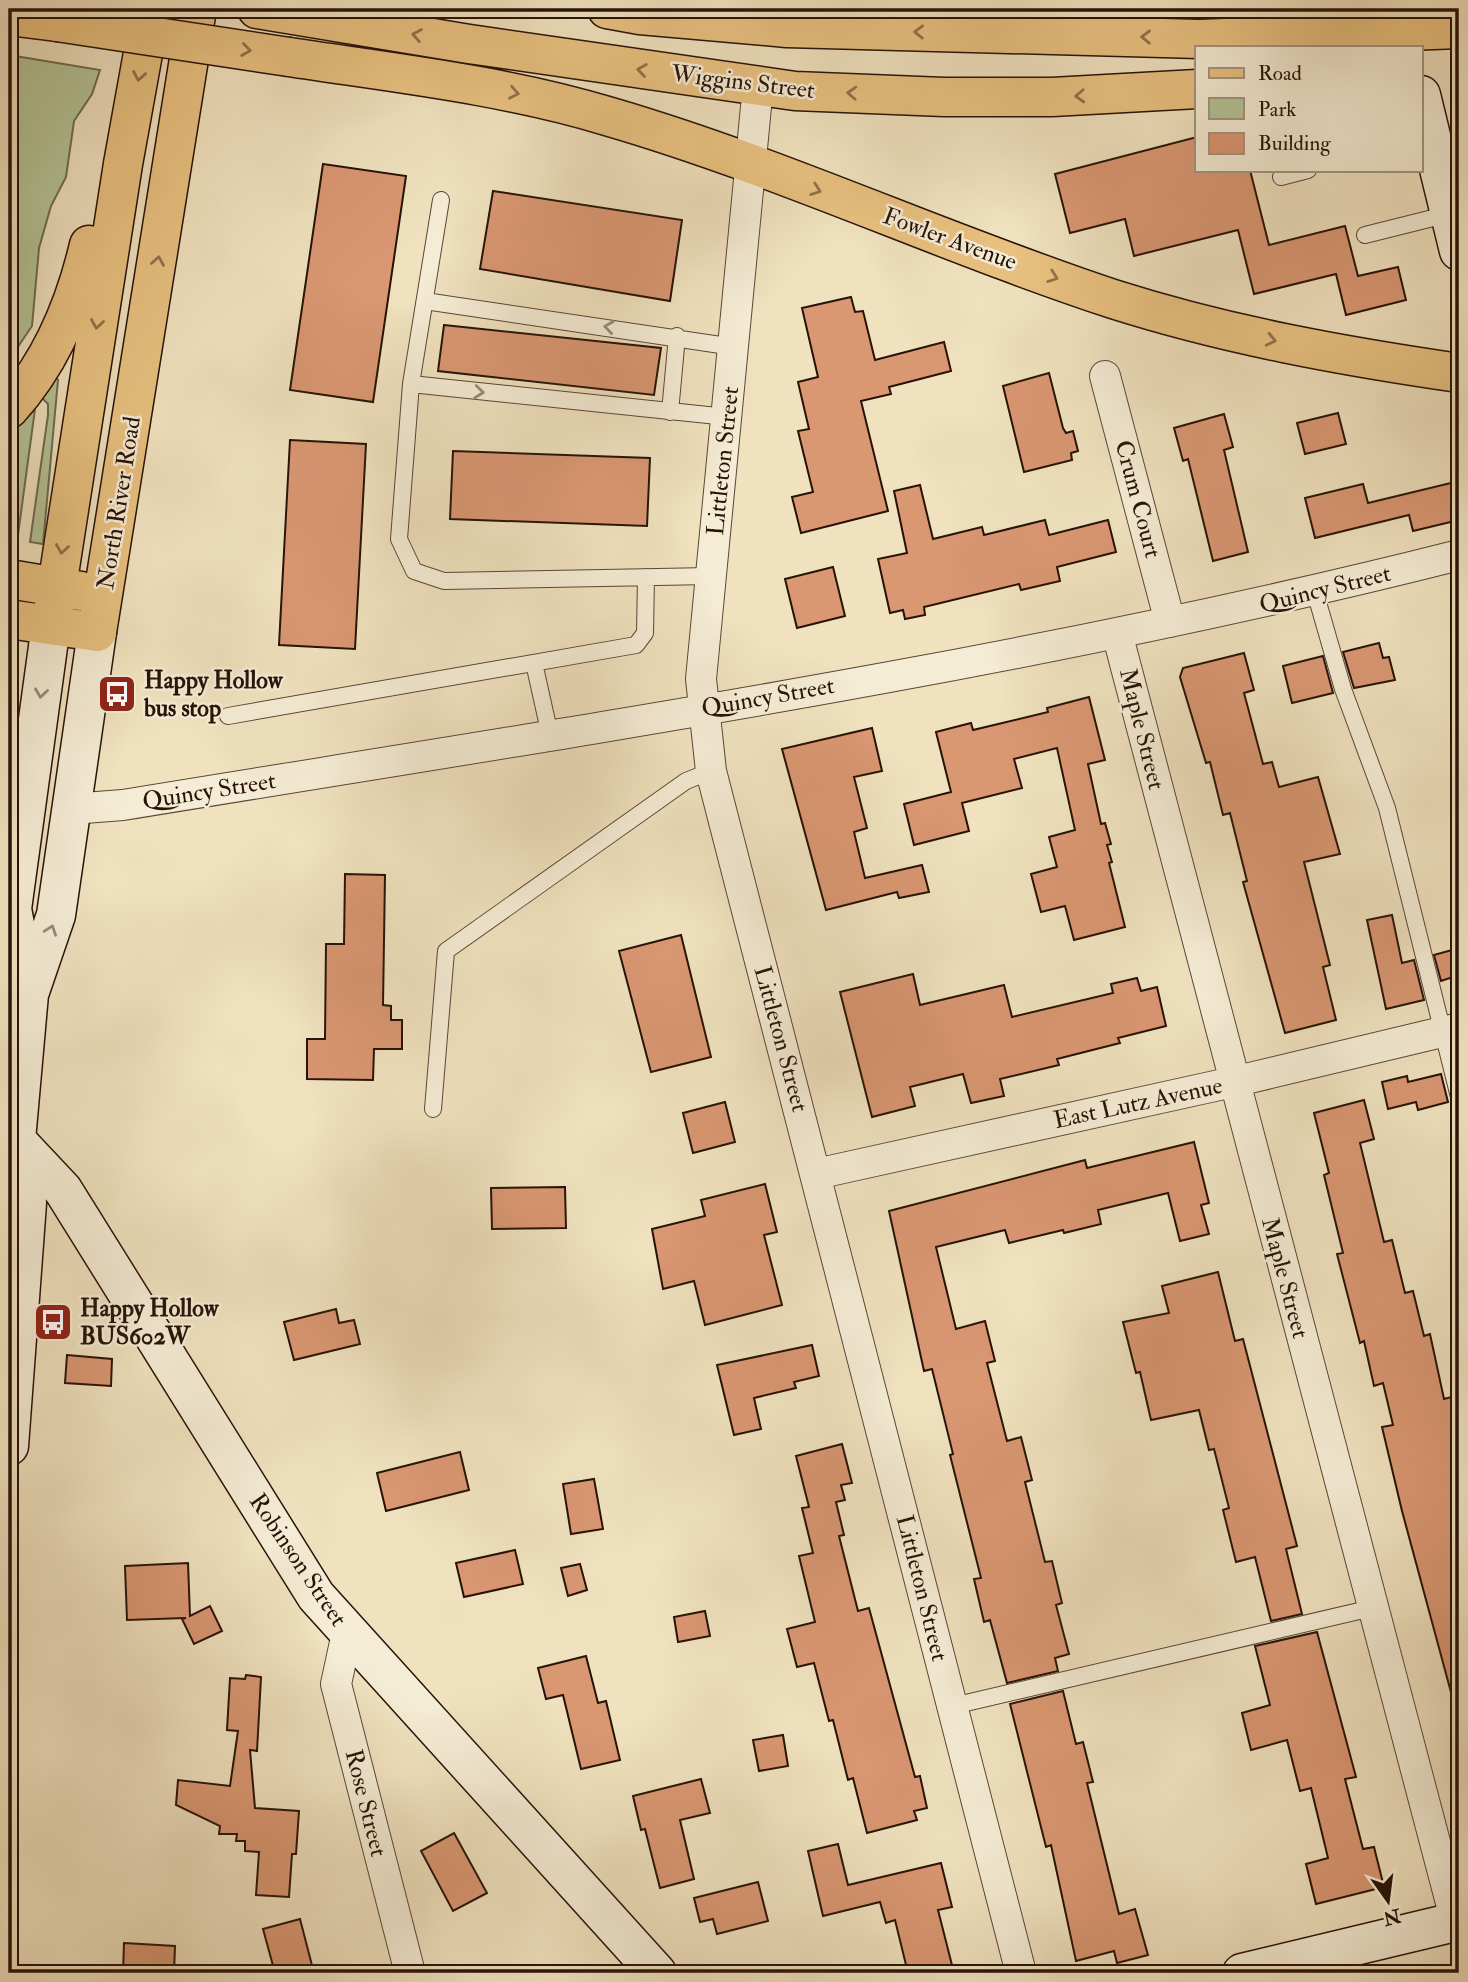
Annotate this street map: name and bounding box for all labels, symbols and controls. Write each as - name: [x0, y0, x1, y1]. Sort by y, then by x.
- one-way arrow: [913, 24, 924, 39]
- one-way arrow: [411, 28, 423, 43]
- one-way arrow: [1141, 30, 1152, 45]
- one-way arrow: [240, 42, 252, 57]
- legend: [1195, 46, 1422, 172]
- street label: Wiggins Street: [668, 58, 817, 106]
- text: Road: [1258, 60, 1303, 87]
- one-way arrow: [636, 63, 648, 78]
- one-way arrow: [132, 70, 147, 82]
- one-way arrow: [508, 85, 520, 100]
- one-way arrow: [846, 86, 857, 101]
- one-way arrow: [1074, 88, 1085, 103]
- text: Park: [1258, 96, 1296, 123]
- text: Building: [1258, 130, 1331, 157]
- one-way arrow: [810, 181, 822, 195]
- street label: Fowler Avenue: [879, 200, 1021, 278]
- one-way arrow: [150, 255, 165, 267]
- one-way arrow: [1047, 268, 1059, 282]
- one-way arrow: [90, 319, 105, 330]
- one-way arrow: [604, 319, 615, 334]
- one-way arrow: [1265, 332, 1277, 347]
- one-way arrow: [473, 384, 485, 399]
- street label: Littleton Street: [700, 385, 746, 537]
- street label: North River Road: [90, 414, 148, 592]
- street label: Crum Court: [1107, 437, 1169, 561]
- one-way arrow: [55, 543, 70, 555]
- street label: Quincy Street: [1256, 558, 1394, 620]
- place label: Happy Hollow bus stop: [143, 665, 284, 724]
- street label: Maple Street: [1112, 665, 1172, 793]
- street label: Quincy Street: [699, 670, 837, 724]
- bus stop icon: Happy Hollow bus stop: [96, 673, 138, 715]
- one-way arrow: [34, 687, 49, 699]
- street label: Quincy Street: [140, 765, 278, 817]
- one-way arrow: [43, 924, 57, 936]
- street label: Littleton Street: [747, 963, 815, 1116]
- street label: East Lutz Avenue: [1051, 1070, 1225, 1136]
- street label: Maple Street: [1254, 1214, 1316, 1342]
- place label: Happy Hollow BUS602W: [80, 1293, 220, 1352]
- bus stop icon: Happy Hollow BUS602W: [32, 1301, 74, 1343]
- street label: Robinson Street: [242, 1487, 354, 1633]
- street label: Littleton Street: [889, 1512, 955, 1665]
- street label: Rose Street: [338, 1746, 394, 1860]
- north arrow: [1352, 1867, 1422, 1937]
- text: N: [1380, 1903, 1404, 1930]

